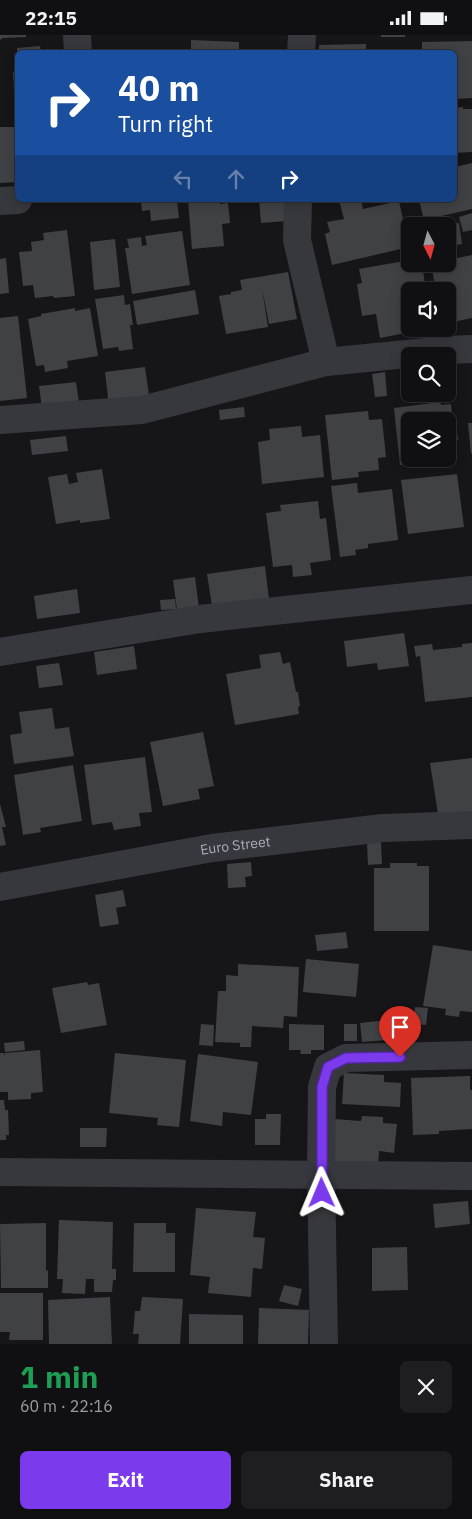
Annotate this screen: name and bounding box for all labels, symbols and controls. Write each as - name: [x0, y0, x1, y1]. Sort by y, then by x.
- text: 22:15: [25, 6, 77, 30]
- text: 40 m: [118, 65, 200, 111]
- icon: right: [35, 70, 100, 135]
- text: Turn right: [118, 109, 213, 138]
- icon: left: [169, 165, 197, 193]
- icon: ahead: [222, 165, 250, 193]
- icon: right: [275, 165, 303, 193]
- north arrow: [401, 217, 456, 273]
- map controls: [401, 217, 456, 467]
- button: sound: [401, 282, 456, 337]
- button: search: [401, 347, 456, 402]
- button: layers: [401, 412, 456, 467]
- street label: Euro Street: [199, 832, 272, 859]
- pin: [379, 1006, 421, 1057]
- icon: arrive: [386, 1013, 414, 1041]
- position arrow: [295, 1166, 347, 1218]
- text: 1 min: [20, 1357, 98, 1396]
- button: close: [400, 1361, 452, 1413]
- text: 60 m · 22:16: [20, 1396, 113, 1416]
- button: Exit: [20, 1451, 231, 1509]
- button: Share: [241, 1451, 452, 1509]

